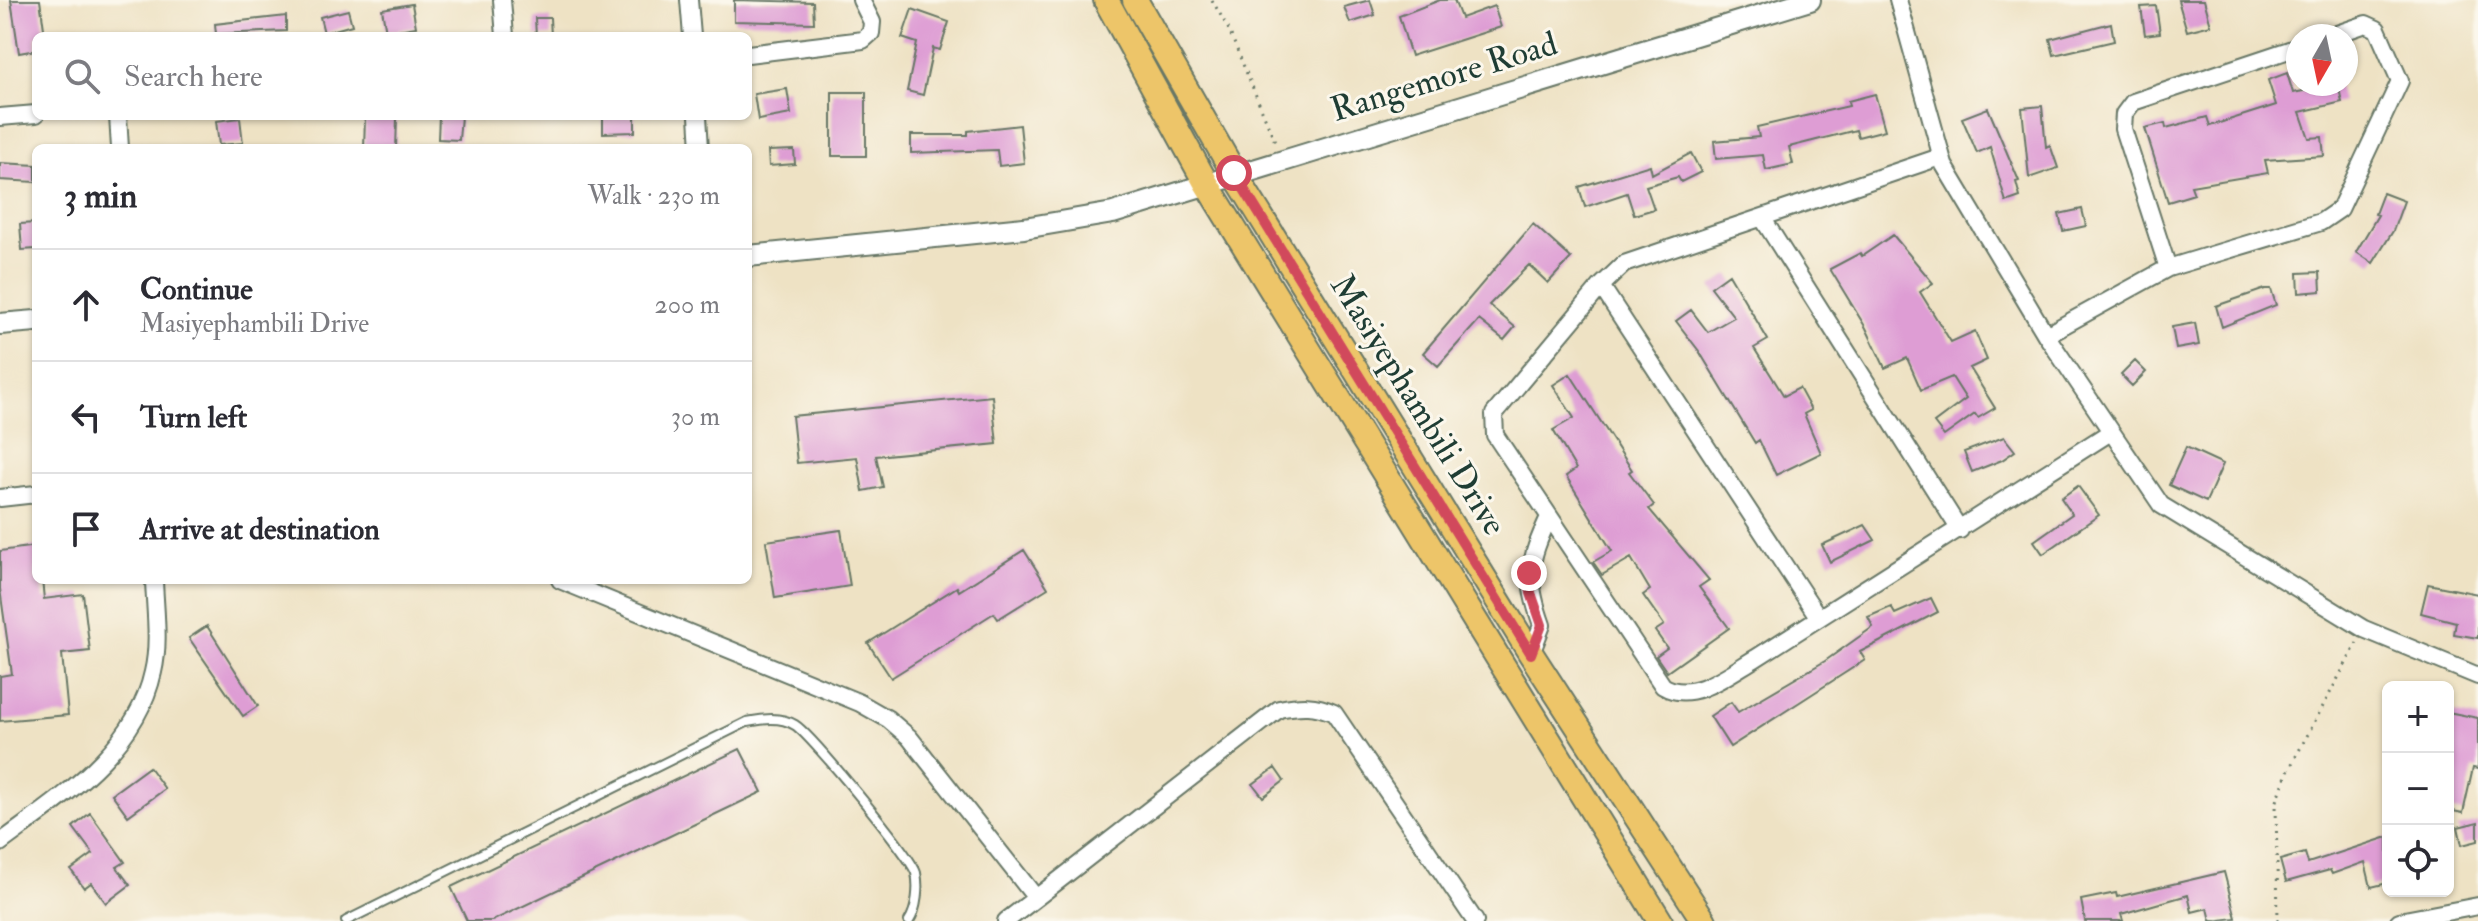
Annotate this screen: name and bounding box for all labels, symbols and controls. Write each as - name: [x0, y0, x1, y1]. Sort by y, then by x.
- street label: Rangemore Road: [1326, 22, 1563, 132]
- north arrow: [2286, 24, 2358, 96]
- search box: [32, 32, 752, 120]
- icon: search: [60, 54, 104, 98]
- text: Search here: [124, 58, 263, 95]
- route start: [1216, 155, 1252, 191]
- text: 3 min: [64, 175, 137, 218]
- text: Walk · 230 m: [588, 180, 720, 212]
- street label: Masiyephambili Drive: [1320, 267, 1516, 543]
- text: Continue: [140, 271, 253, 308]
- icon: ahead: [64, 283, 108, 327]
- text: 200 m: [655, 289, 720, 321]
- text: Masiyephambili Drive: [140, 308, 369, 340]
- icon: left: [64, 395, 108, 439]
- text: Turn left: [140, 399, 247, 436]
- text: 30 m: [671, 401, 720, 433]
- icon: arrive: [64, 507, 108, 551]
- text: Arrive at destination: [140, 511, 380, 548]
- route end: [1511, 555, 1547, 591]
- map controls: [2382, 681, 2454, 897]
- button: +: [2382, 681, 2454, 753]
- button: −: [2382, 753, 2454, 825]
- button: locate: [2382, 825, 2454, 897]

